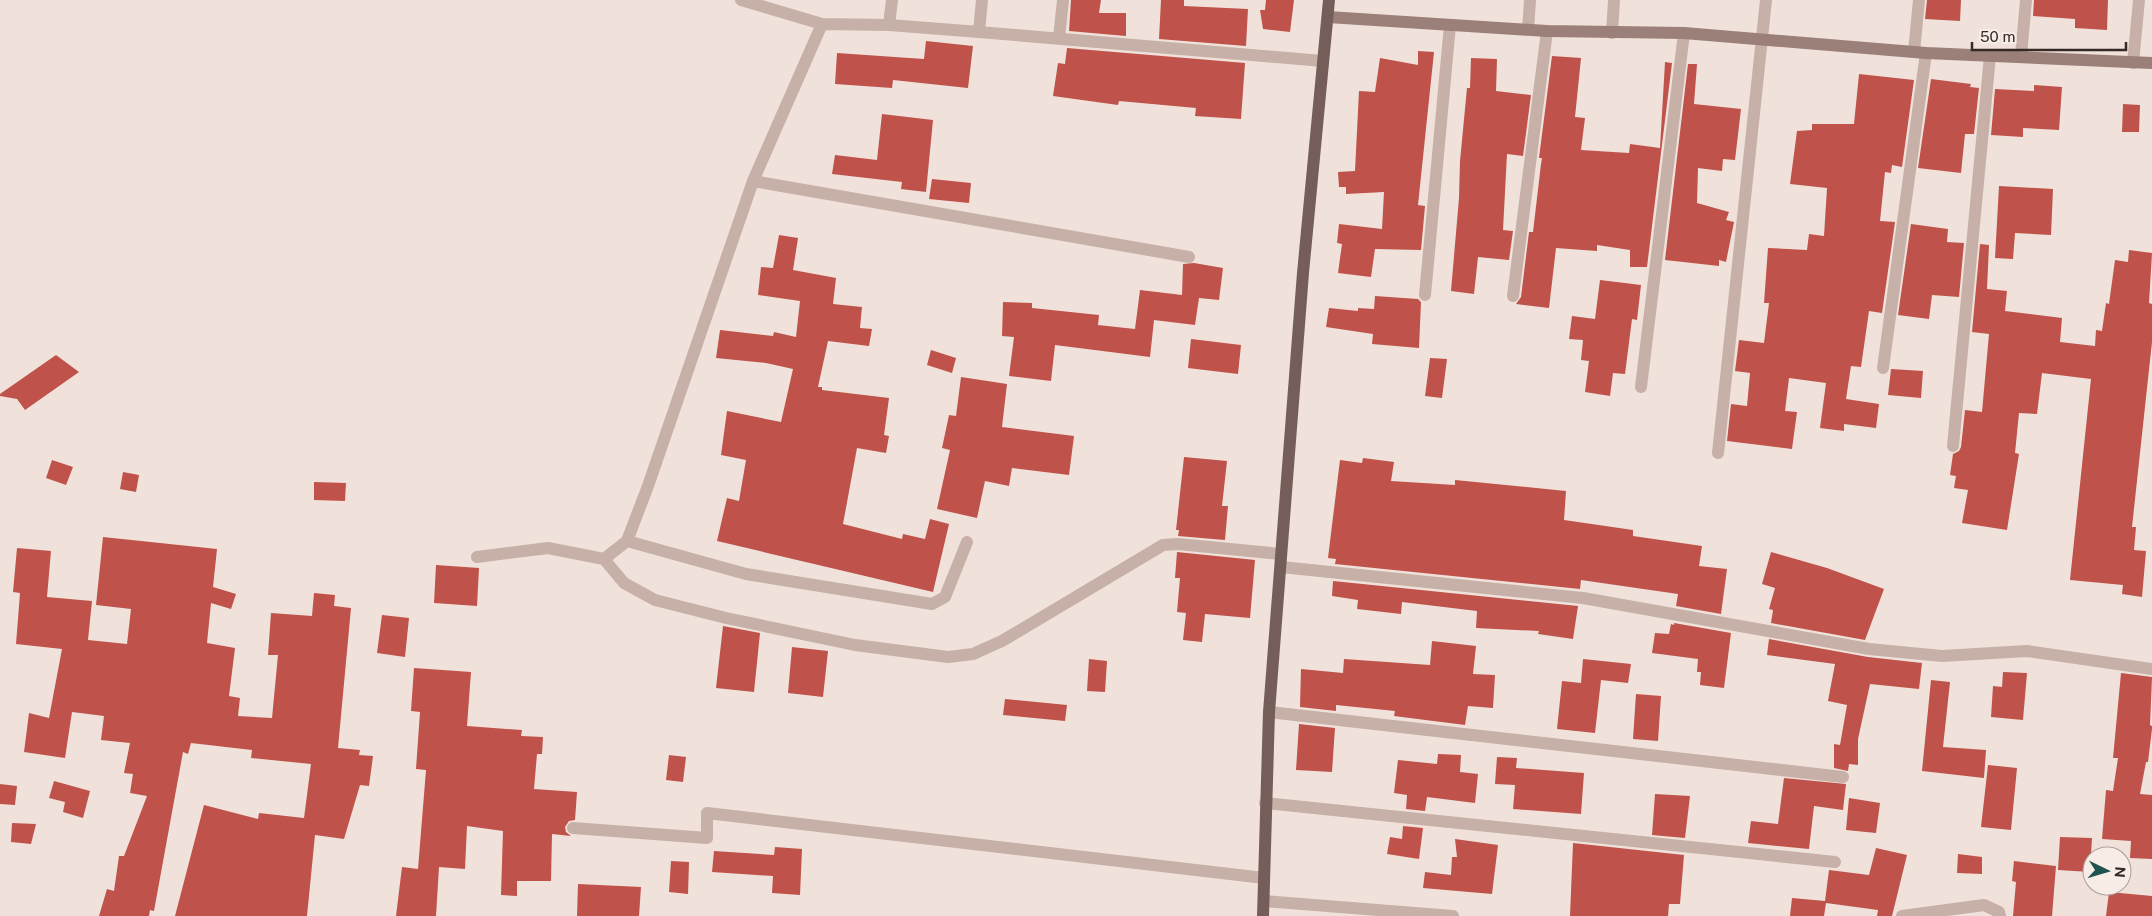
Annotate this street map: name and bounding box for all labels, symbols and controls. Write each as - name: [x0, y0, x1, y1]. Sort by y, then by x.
- scale bar: [1972, 20, 2126, 52]
- text: 50 m: [1980, 28, 2015, 45]
- north arrow: [2082, 846, 2132, 896]
- text: N: [2112, 866, 2128, 878]

